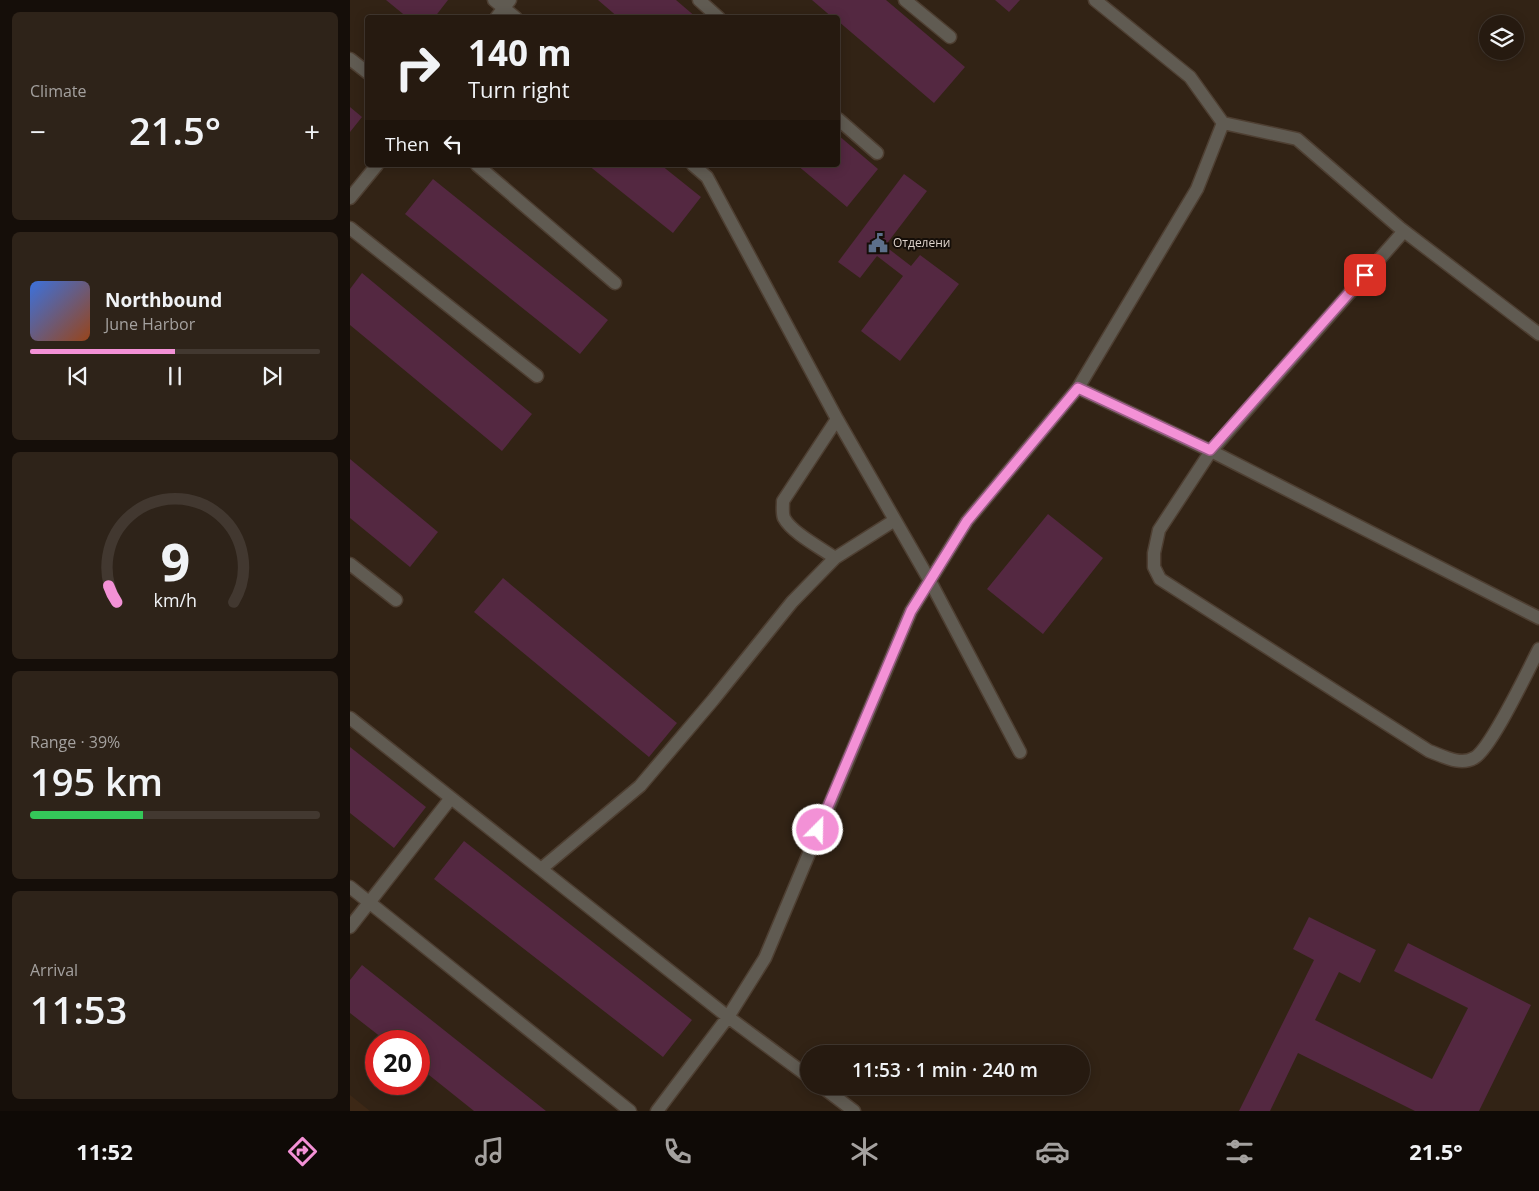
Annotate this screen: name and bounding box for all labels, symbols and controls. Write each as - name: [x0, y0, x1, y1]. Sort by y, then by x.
- map controls: [1479, 15, 1524, 60]
- button: layers: [1479, 15, 1524, 60]
- text: 140 m: [468, 29, 572, 76]
- icon: right: [385, 35, 450, 100]
- text: Turn right: [468, 74, 570, 104]
- text: Climate: [30, 80, 87, 102]
- text: 21.5°: [129, 104, 221, 156]
- text: −: [30, 112, 46, 150]
- text: +: [304, 112, 320, 150]
- icon: left: [439, 130, 467, 158]
- text: Then: [385, 131, 429, 157]
- public building icon: Отделени: [867, 232, 889, 254]
- place label: Отделени: [893, 234, 950, 251]
- pin: [1344, 254, 1386, 296]
- icon: arrive: [1351, 261, 1379, 289]
- text: Northbound: [105, 287, 222, 313]
- text: June Harbor: [105, 313, 195, 335]
- icon: previous: [64, 362, 92, 390]
- icon: pause: [161, 362, 189, 390]
- icon: next: [258, 362, 286, 390]
- text: 9: [160, 525, 190, 596]
- text: km/h: [153, 588, 197, 612]
- text: Range · 39%: [30, 731, 120, 753]
- text: 195 km: [30, 755, 163, 807]
- position arrow: [791, 803, 843, 855]
- text: Arrival: [30, 959, 78, 981]
- text: 11:53: [30, 983, 127, 1035]
- speed limit sign: 20: [365, 1030, 430, 1095]
- text: 11:53 · 1 min · 240 m: [852, 1057, 1038, 1083]
- icon: directions: [285, 1134, 320, 1169]
- icon: music: [472, 1134, 507, 1169]
- icon: phone: [660, 1134, 695, 1169]
- icon: climate: [847, 1134, 882, 1169]
- icon: car: [1035, 1134, 1070, 1169]
- icon: filters: [1222, 1134, 1257, 1169]
- text: 11:52: [76, 1136, 133, 1166]
- text: 21.5°: [1409, 1136, 1463, 1166]

